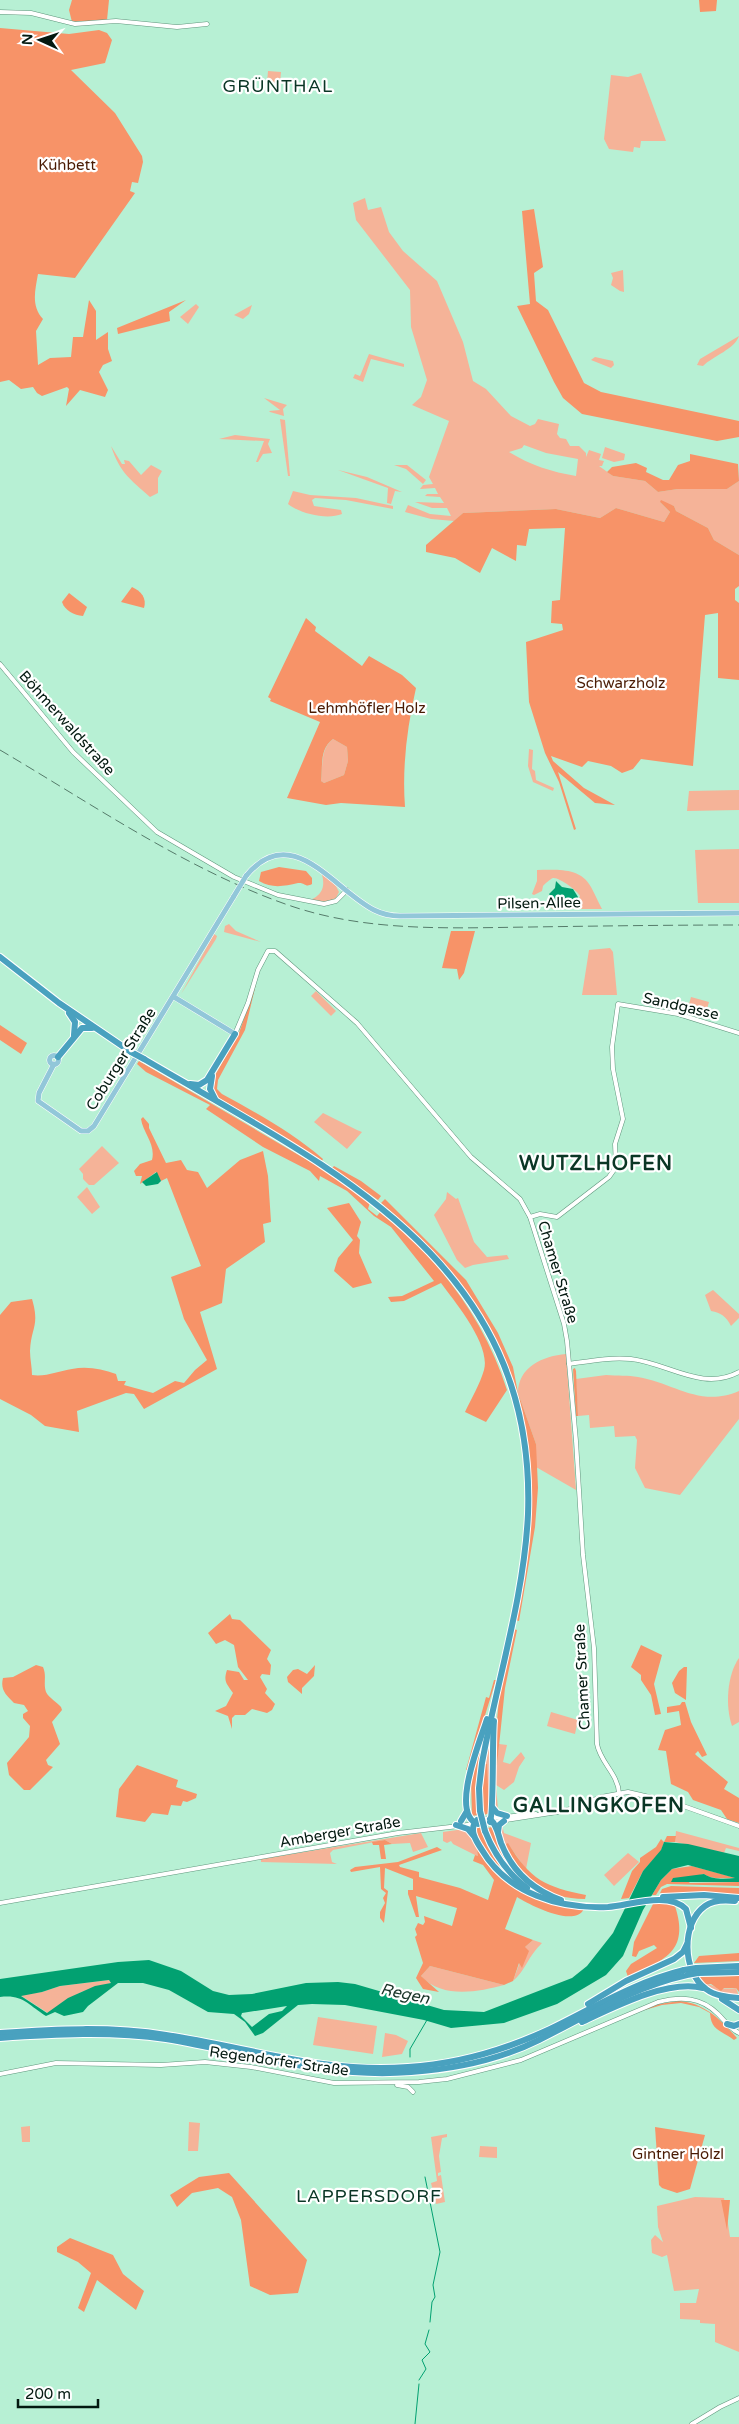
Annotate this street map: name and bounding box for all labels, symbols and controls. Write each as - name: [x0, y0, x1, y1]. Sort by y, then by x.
- north arrow: [15, 15, 65, 65]
- text: N: [19, 33, 36, 45]
- district label: GRÜNTHAL: [223, 75, 333, 97]
- park label: Kühbett: [38, 156, 96, 174]
- street label: Böhmerwaldstraße: [15, 667, 119, 779]
- park label: Schwarzholz: [576, 674, 666, 692]
- park label: Lehmhöfler Holz: [308, 699, 426, 717]
- street label: Pilsen-Allee: [497, 893, 581, 913]
- street label: Sandgasse: [641, 989, 721, 1023]
- street label: Coburger Straße: [82, 1004, 160, 1114]
- district label: WUTZLHOFEN: [519, 1152, 673, 1176]
- street label: Chamer Straße: [534, 1219, 582, 1325]
- street label: Chamer Straße: [570, 1623, 594, 1731]
- district label: GALLINGKOFEN: [513, 1794, 685, 1818]
- street label: Amberger Straße: [278, 1813, 402, 1851]
- water label: Regen: [379, 1979, 432, 2009]
- street label: Regendorfer Straße: [208, 2042, 350, 2080]
- park label: Gintner Hölzl: [632, 2145, 724, 2163]
- district label: LAPPERSDORF: [296, 2185, 442, 2207]
- scale bar: [18, 2376, 98, 2408]
- text: 200 m: [25, 2385, 71, 2403]

